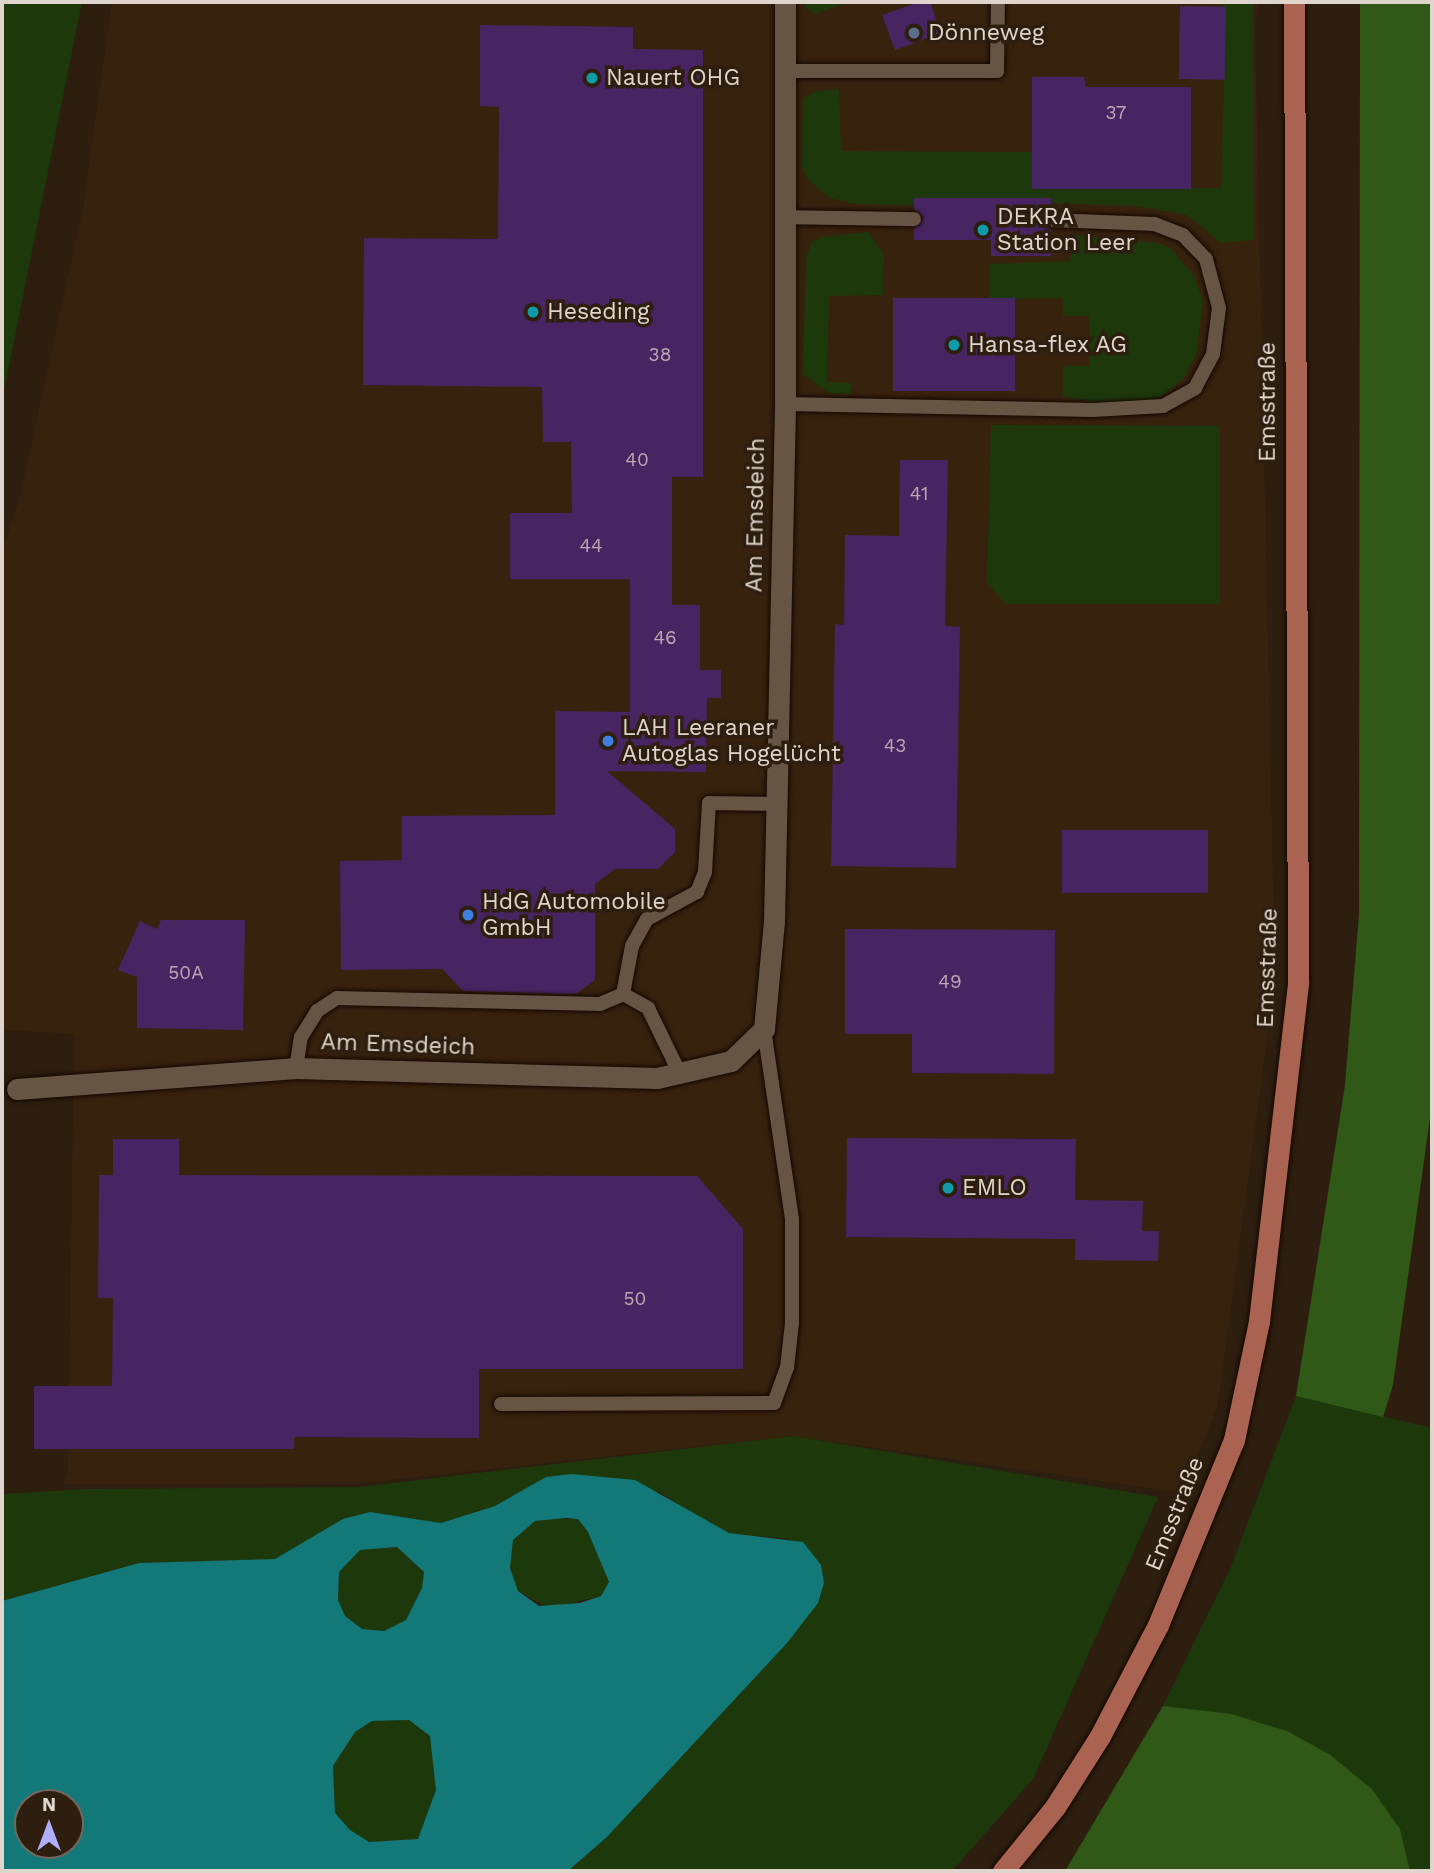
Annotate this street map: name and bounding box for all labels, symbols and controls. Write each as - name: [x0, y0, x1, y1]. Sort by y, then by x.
- place label: Dönneweg: [928, 19, 1044, 47]
- marker: Dönneweg: [906, 25, 922, 41]
- place label: Nauert OHG: [606, 64, 740, 92]
- marker: Nauert OHG: [584, 70, 600, 86]
- house number: 37: [1106, 102, 1126, 124]
- place label: DEKRA Station Leer: [997, 203, 1135, 257]
- marker: DEKRA Station Leer: [975, 222, 991, 238]
- place label: Heseding: [547, 298, 649, 326]
- marker: Heseding: [525, 304, 541, 320]
- place label: Hansa-flex AG: [968, 331, 1128, 359]
- marker: Hansa-flex AG: [946, 337, 962, 353]
- street label: Emsstraße: [1254, 342, 1282, 462]
- house number: 38: [649, 344, 671, 366]
- street label: Am Emsdeich: [741, 437, 771, 593]
- house number: 40: [625, 449, 649, 471]
- house number: 41: [910, 483, 928, 505]
- house number: 44: [579, 535, 603, 557]
- house number: 46: [653, 627, 677, 649]
- place label: LAH Leeraner Autoglas Hogelücht: [622, 714, 841, 768]
- marker: LAH Leeraner Autoglas Hogelücht: [600, 733, 616, 749]
- house number: 43: [884, 735, 906, 757]
- place label: HdG Automobile GmbH: [482, 888, 667, 942]
- marker: HdG Automobile GmbH: [460, 907, 476, 923]
- street label: Emsstraße: [1252, 908, 1284, 1028]
- house number: 50A: [168, 962, 204, 984]
- house number: 49: [938, 971, 962, 993]
- street label: Am Emsdeich: [320, 1029, 476, 1061]
- place label: EMLO: [962, 1174, 1027, 1202]
- marker: EMLO: [940, 1180, 956, 1196]
- house number: 50: [624, 1288, 646, 1310]
- street label: Emsstraße: [1140, 1453, 1210, 1575]
- north arrow: [14, 1789, 84, 1859]
- text: N: [42, 1793, 56, 1816]

